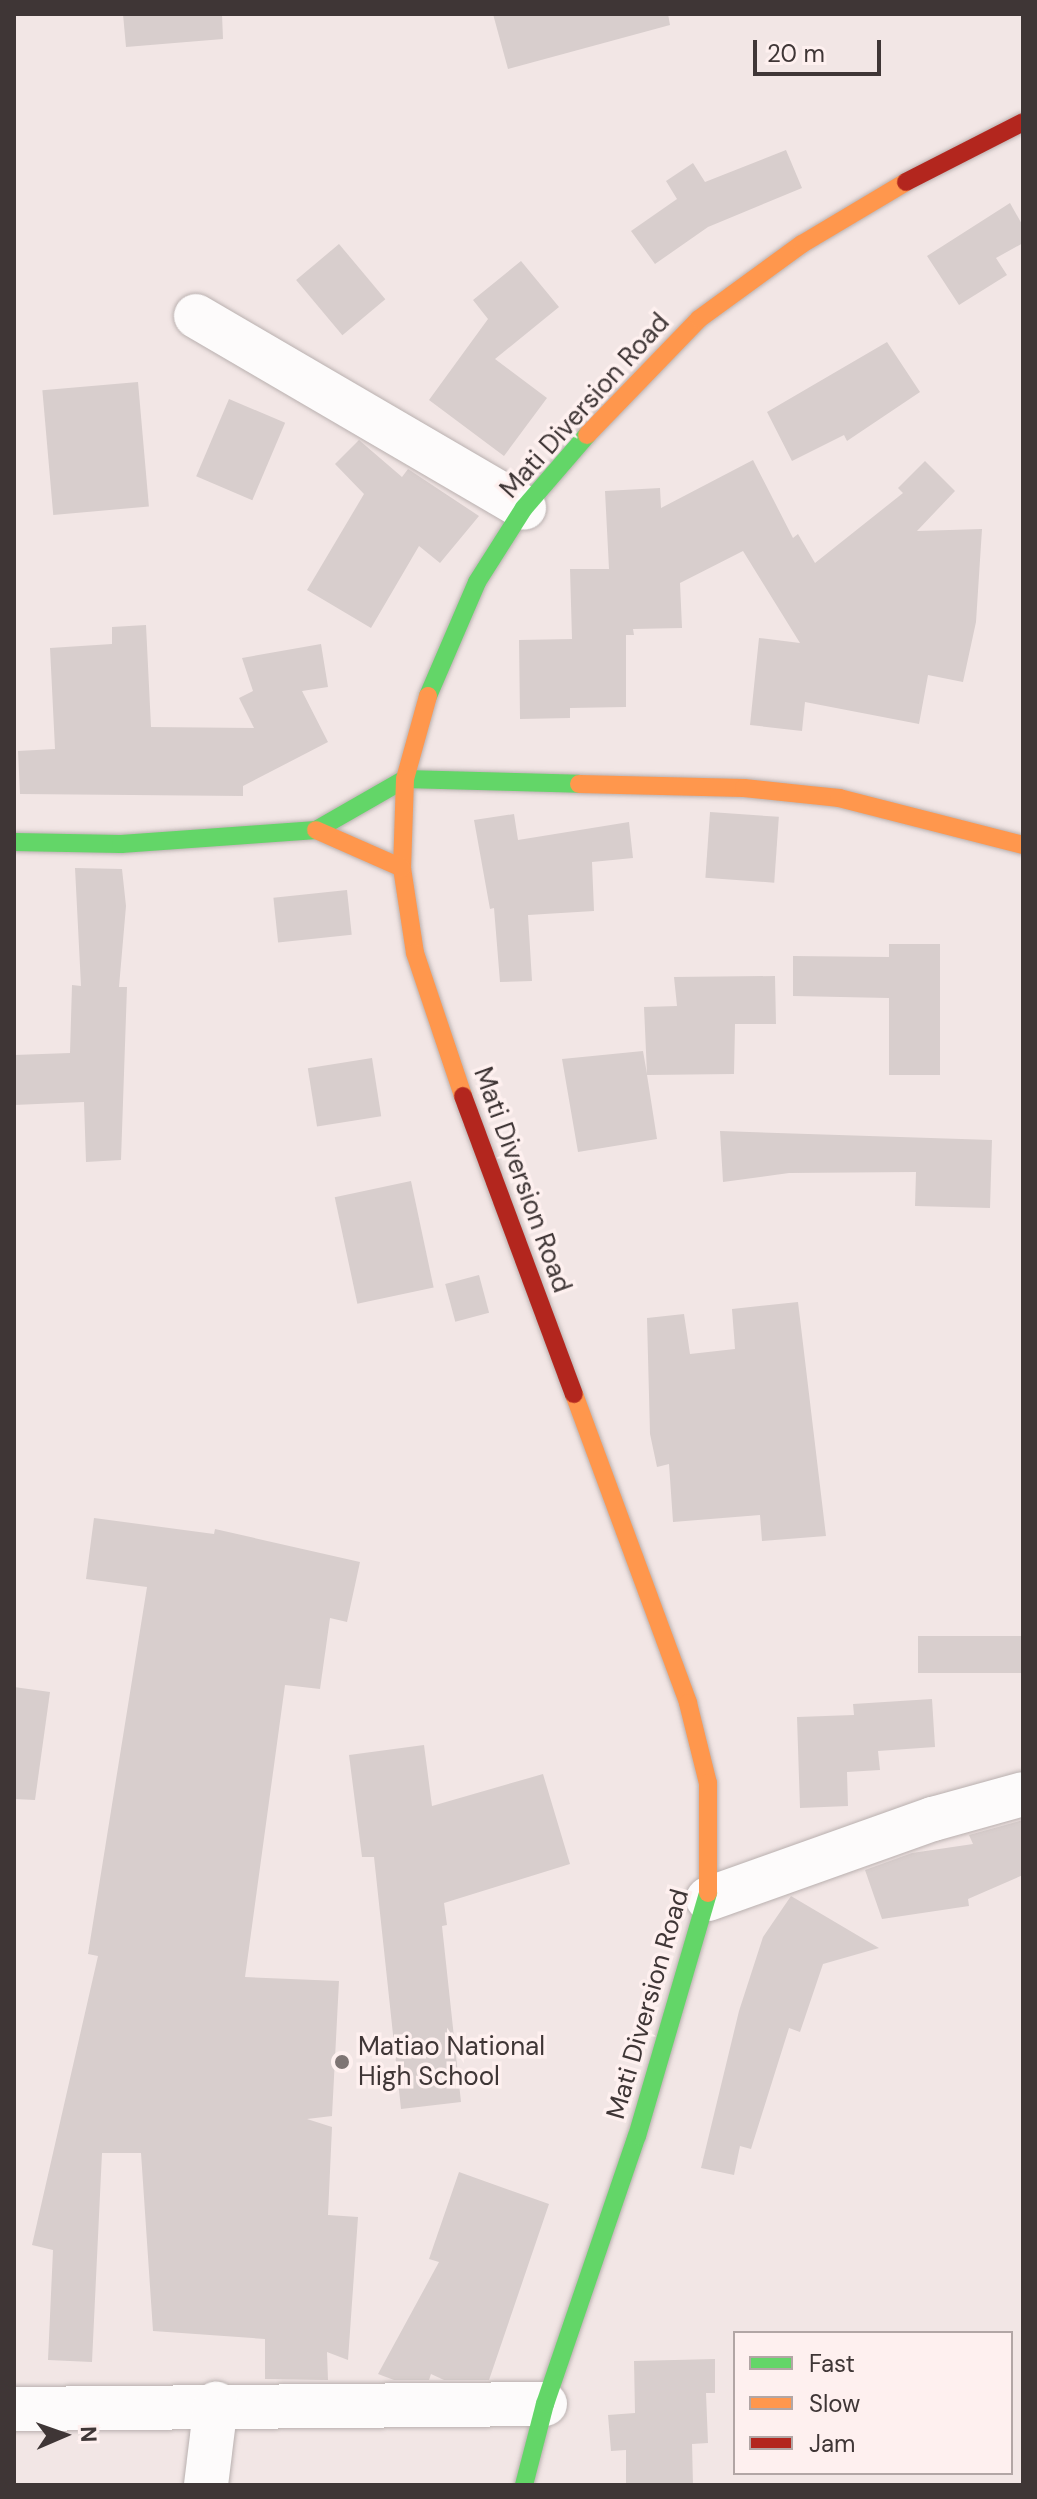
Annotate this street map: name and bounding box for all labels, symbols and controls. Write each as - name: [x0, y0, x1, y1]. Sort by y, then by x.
- scale bar: [757, 24, 885, 74]
- text: 20 m: [767, 38, 825, 69]
- street label: Mati Diversion Road: [494, 307, 676, 505]
- street label: Mati Diversion Road: [467, 1063, 577, 1297]
- street label: Mati Diversion Road: [600, 1885, 696, 2123]
- place label: Matiao National High School: [358, 2031, 545, 2092]
- marker: Matiao National High School: [333, 2053, 351, 2071]
- legend: [733, 2331, 1013, 2475]
- text: Fast: [809, 2348, 855, 2379]
- text: Slow: [809, 2388, 860, 2419]
- north arrow: [24, 2395, 104, 2475]
- text: N: [74, 2426, 103, 2443]
- text: Jam: [809, 2428, 855, 2459]

